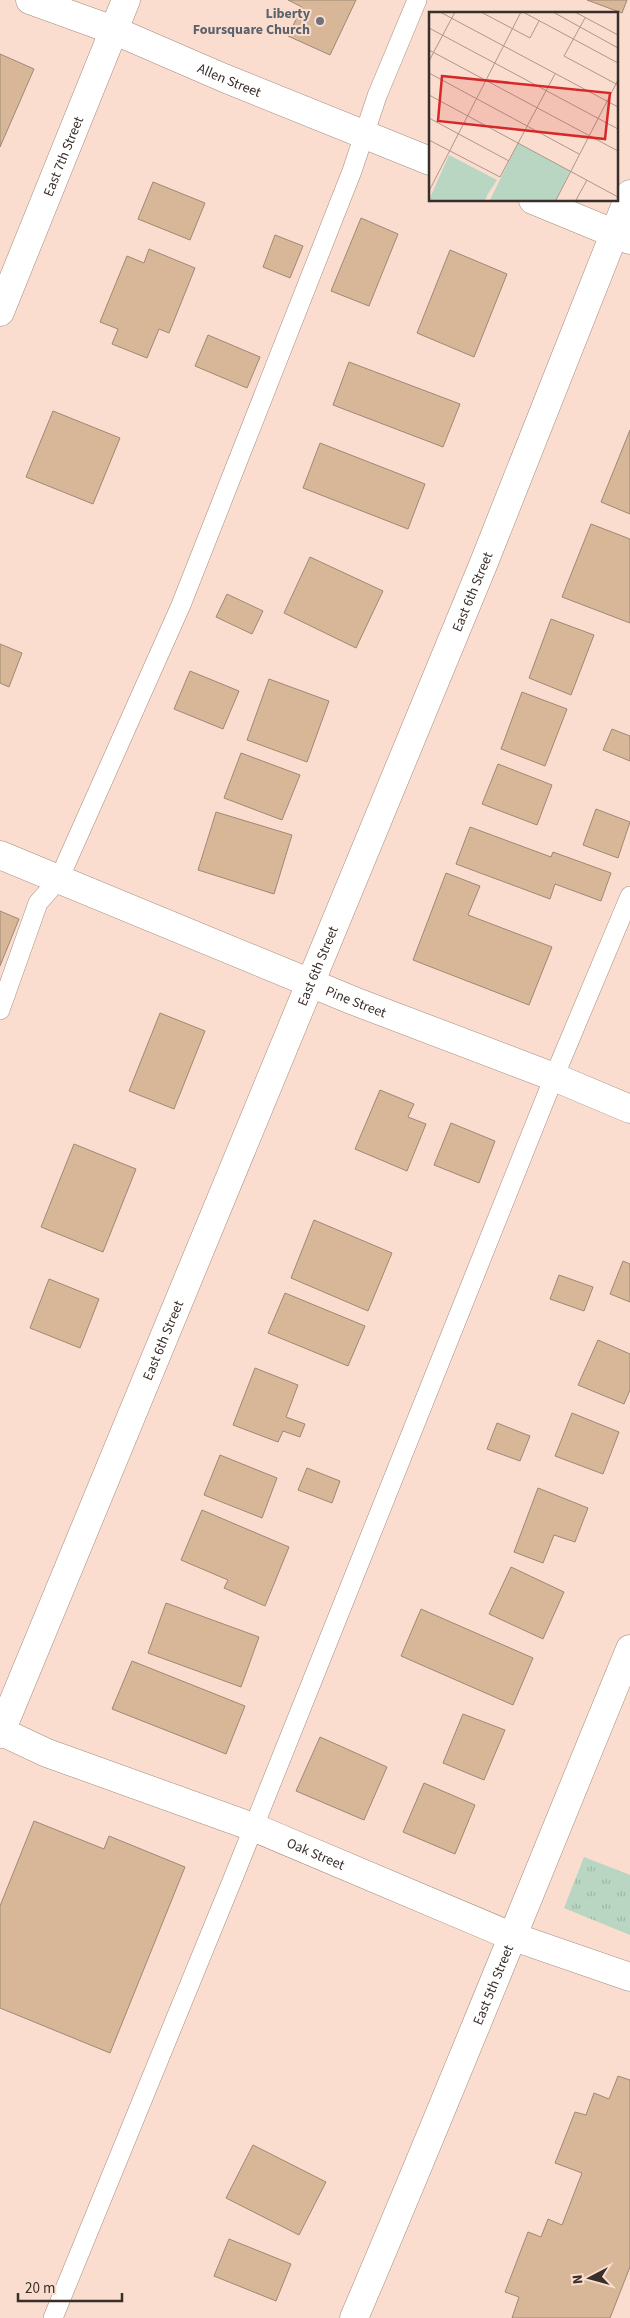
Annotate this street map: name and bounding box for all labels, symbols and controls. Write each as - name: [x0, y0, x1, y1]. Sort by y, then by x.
- place label: Liberty Foursquare Church: [193, 4, 311, 40]
- inset map: [429, 12, 618, 201]
- marker: Liberty Foursquare Church: [314, 15, 326, 27]
- street label: Allen Street: [194, 59, 264, 103]
- street label: East 7th Street: [39, 113, 89, 200]
- street label: East 6th Street: [447, 549, 498, 635]
- street label: East 6th Street: [293, 923, 344, 1009]
- street label: Pine Street: [322, 981, 389, 1023]
- street label: East 6th Street: [138, 1297, 189, 1384]
- street label: Oak Street: [283, 1833, 348, 1876]
- street label: East 5th Street: [468, 1942, 519, 2028]
- north arrow: [565, 2253, 615, 2303]
- scale bar: [18, 2270, 121, 2302]
- text: N: [568, 2274, 588, 2285]
- text: 20 m: [25, 2278, 55, 2299]

